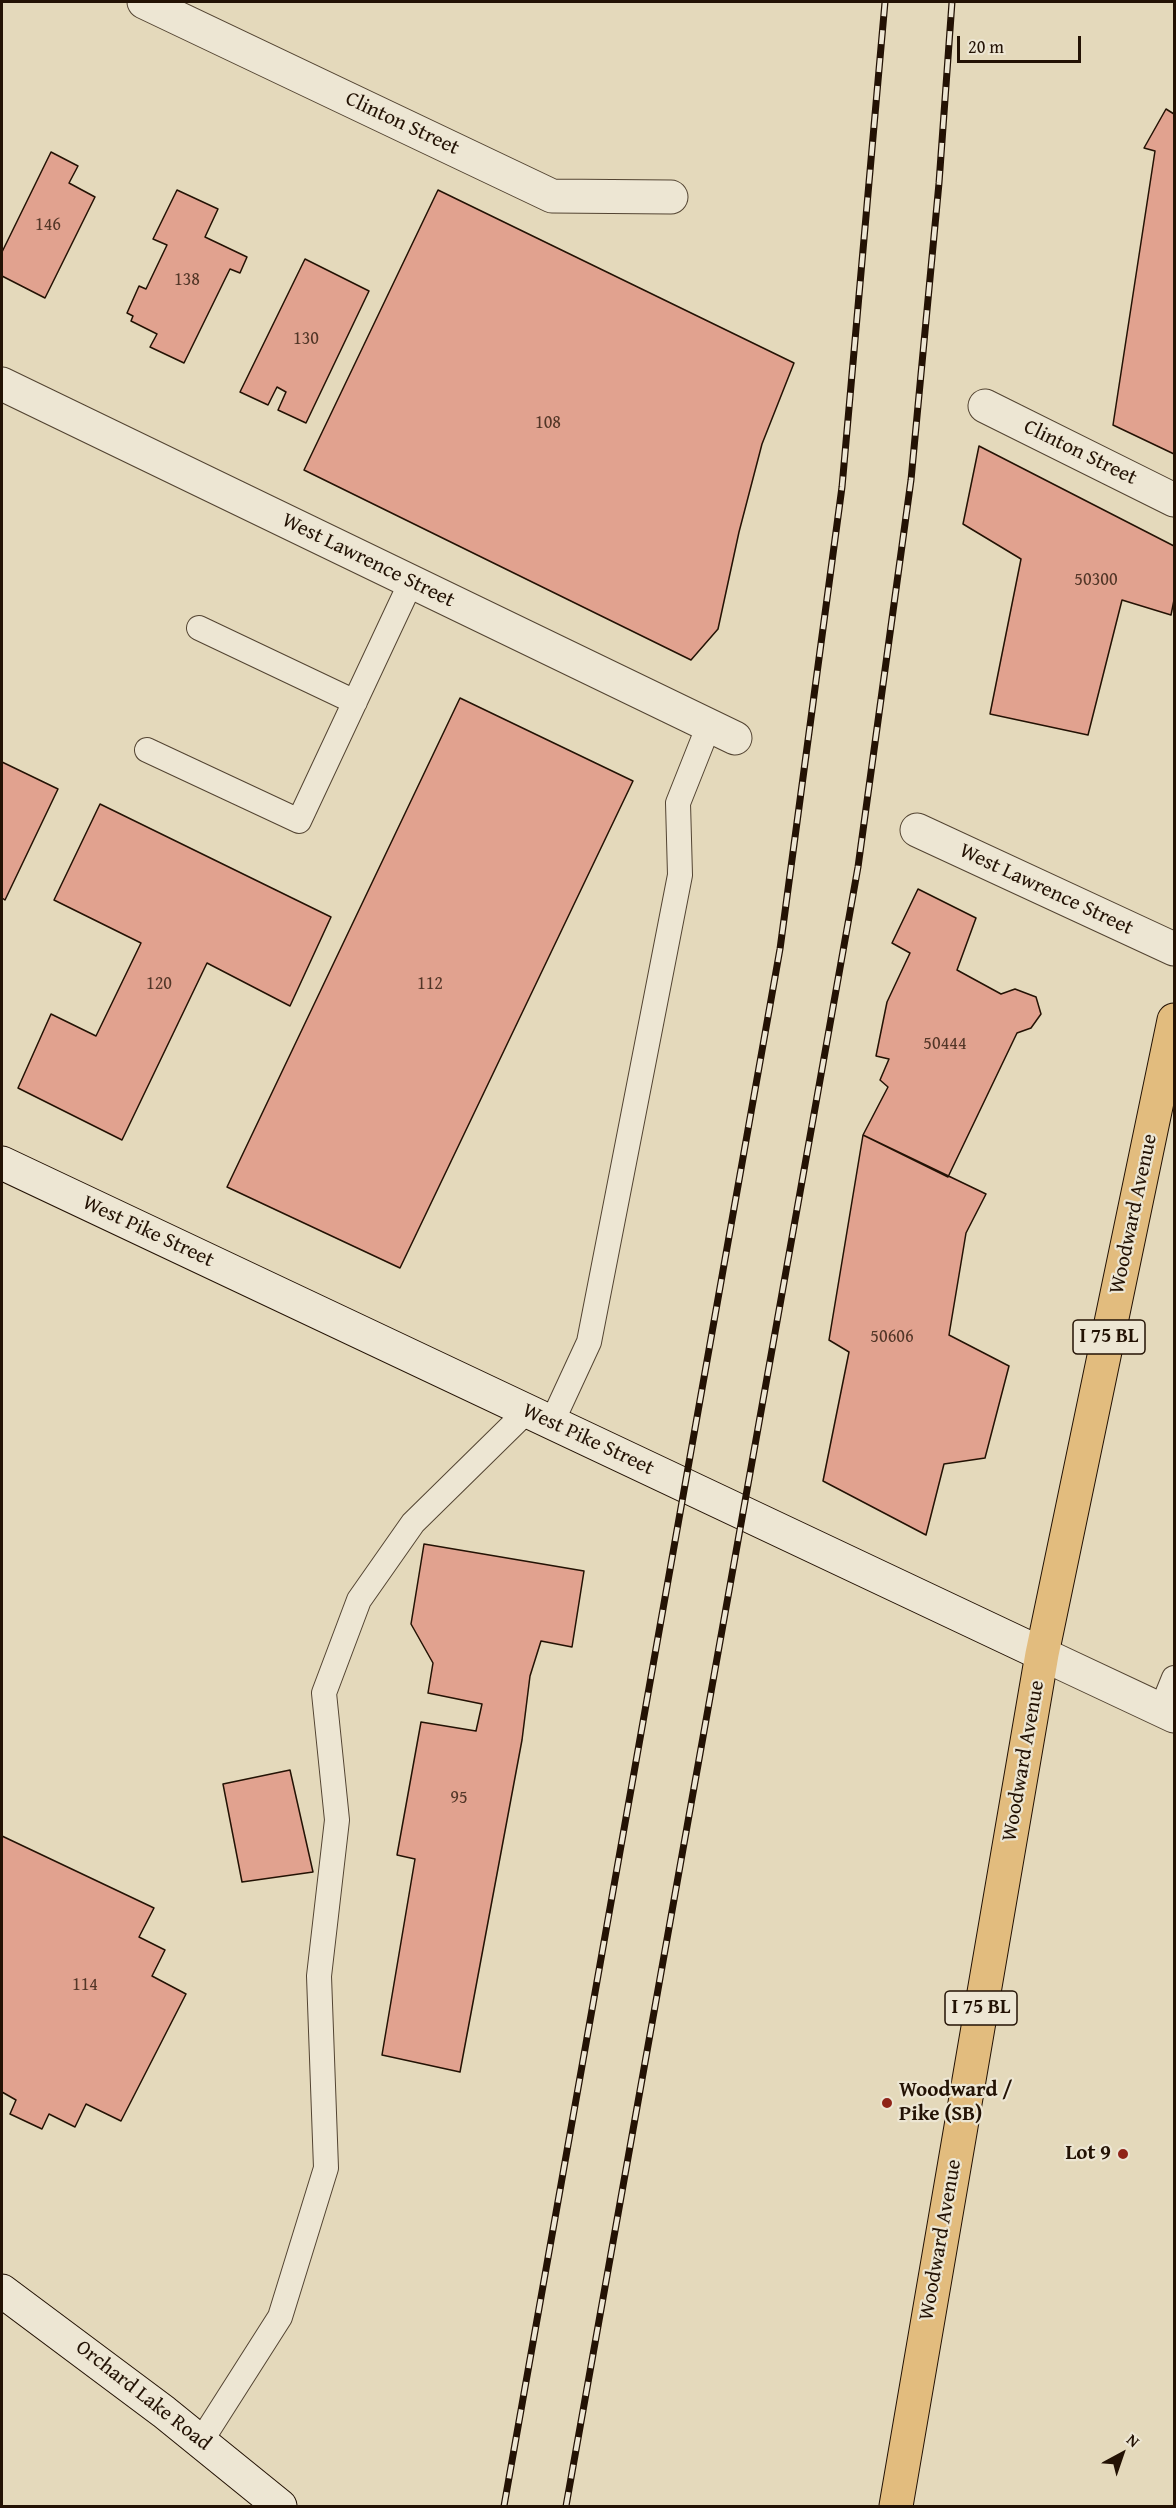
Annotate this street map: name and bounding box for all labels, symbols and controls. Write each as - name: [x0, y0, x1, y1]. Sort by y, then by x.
- scale bar: [960, 24, 1084, 62]
- text: 20 m: [968, 33, 1004, 60]
- street label: Clinton Street: [341, 87, 463, 161]
- house number: 146: [35, 214, 61, 236]
- house number: 138: [174, 269, 200, 291]
- house number: 130: [293, 328, 319, 350]
- house number: 108: [535, 412, 561, 434]
- street label: Clinton Street: [1019, 415, 1141, 491]
- street label: West Lawrence Street: [278, 508, 458, 614]
- house number: 50300: [1074, 569, 1118, 591]
- street label: West Lawrence Street: [955, 839, 1137, 941]
- house number: 120: [146, 973, 172, 995]
- house number: 112: [417, 973, 443, 995]
- house number: 50444: [923, 1033, 967, 1055]
- street label: Woodward Avenue: [1105, 1132, 1163, 1296]
- street label: West Pike Street: [78, 1191, 218, 1273]
- road number: I 75 BL: [1073, 1320, 1145, 1354]
- house number: 50606: [870, 1326, 914, 1348]
- street label: West Pike Street: [518, 1399, 658, 1481]
- street label: Woodward Avenue: [997, 1679, 1051, 1843]
- house number: 95: [450, 1787, 468, 1809]
- house number: 114: [72, 1974, 98, 1996]
- road number: I 75 BL: [945, 1991, 1017, 2025]
- place label: Woodward / Pike (SB): [899, 2078, 1012, 2128]
- marker: Woodward / Pike (SB): [880, 2096, 894, 2110]
- place label: Lot 9: [1065, 2141, 1111, 2167]
- marker: Lot 9: [1116, 2147, 1130, 2161]
- street label: Woodward Avenue: [914, 2158, 968, 2322]
- street label: Orchard Lake Road: [70, 2335, 216, 2457]
- north arrow: [1092, 2424, 1152, 2484]
- text: N: [1122, 2428, 1145, 2453]

